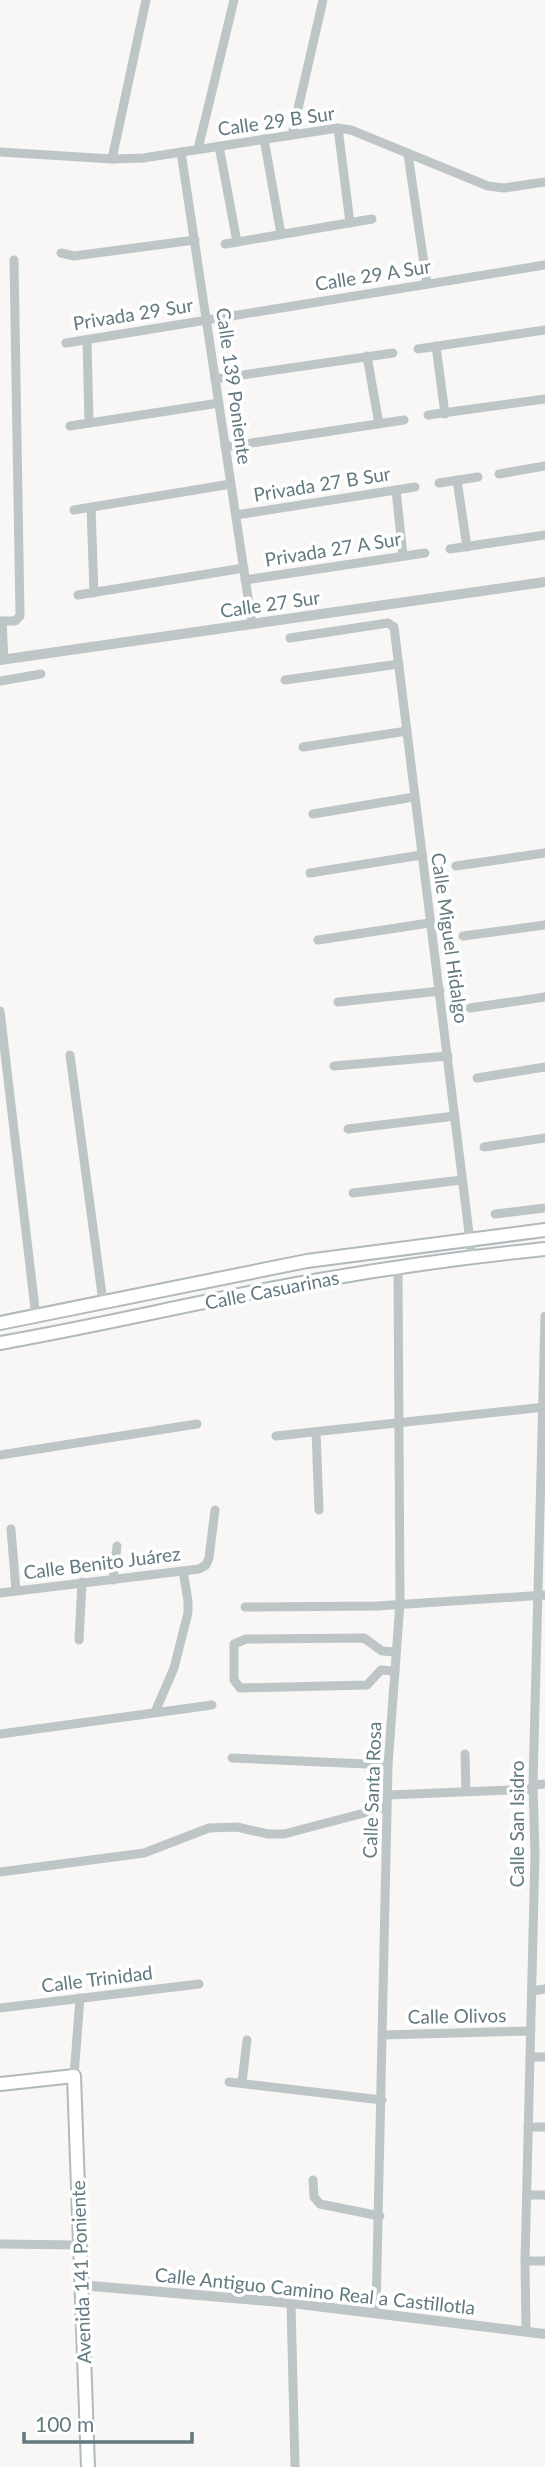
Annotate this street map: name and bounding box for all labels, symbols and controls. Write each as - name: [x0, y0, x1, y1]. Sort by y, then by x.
- street label: Calle 29 B Sur: [216, 101, 336, 140]
- street label: Calle 29 A Sur: [313, 254, 433, 295]
- street label: Privada 29 Sur: [71, 293, 195, 334]
- street label: Calle 139 Poniente: [212, 306, 257, 466]
- street label: Privada 27 B Sur: [252, 461, 392, 506]
- street label: Privada 27 A Sur: [263, 526, 403, 571]
- street label: Calle 27 Sur: [219, 585, 321, 622]
- street label: Calle Miguel Hidalgo: [427, 851, 474, 1025]
- street label: Calle Casuarinas: [203, 1265, 341, 1314]
- street label: Calle Benito Juárez: [22, 1541, 182, 1584]
- street label: Calle Santa Rosa: [358, 1721, 385, 1859]
- street label: Calle San Isidro: [505, 1761, 528, 1887]
- street label: Calle Trinidad: [40, 1960, 154, 1997]
- street label: Calle Olivos: [407, 2003, 506, 2028]
- street label: Avenida 141 Poniente: [66, 2180, 95, 2364]
- street label: Calle Antiguo Camino Real a Castillotla: [154, 2262, 476, 2319]
- scale bar: [24, 2400, 192, 2444]
- text: 100 m: [35, 2411, 94, 2436]

